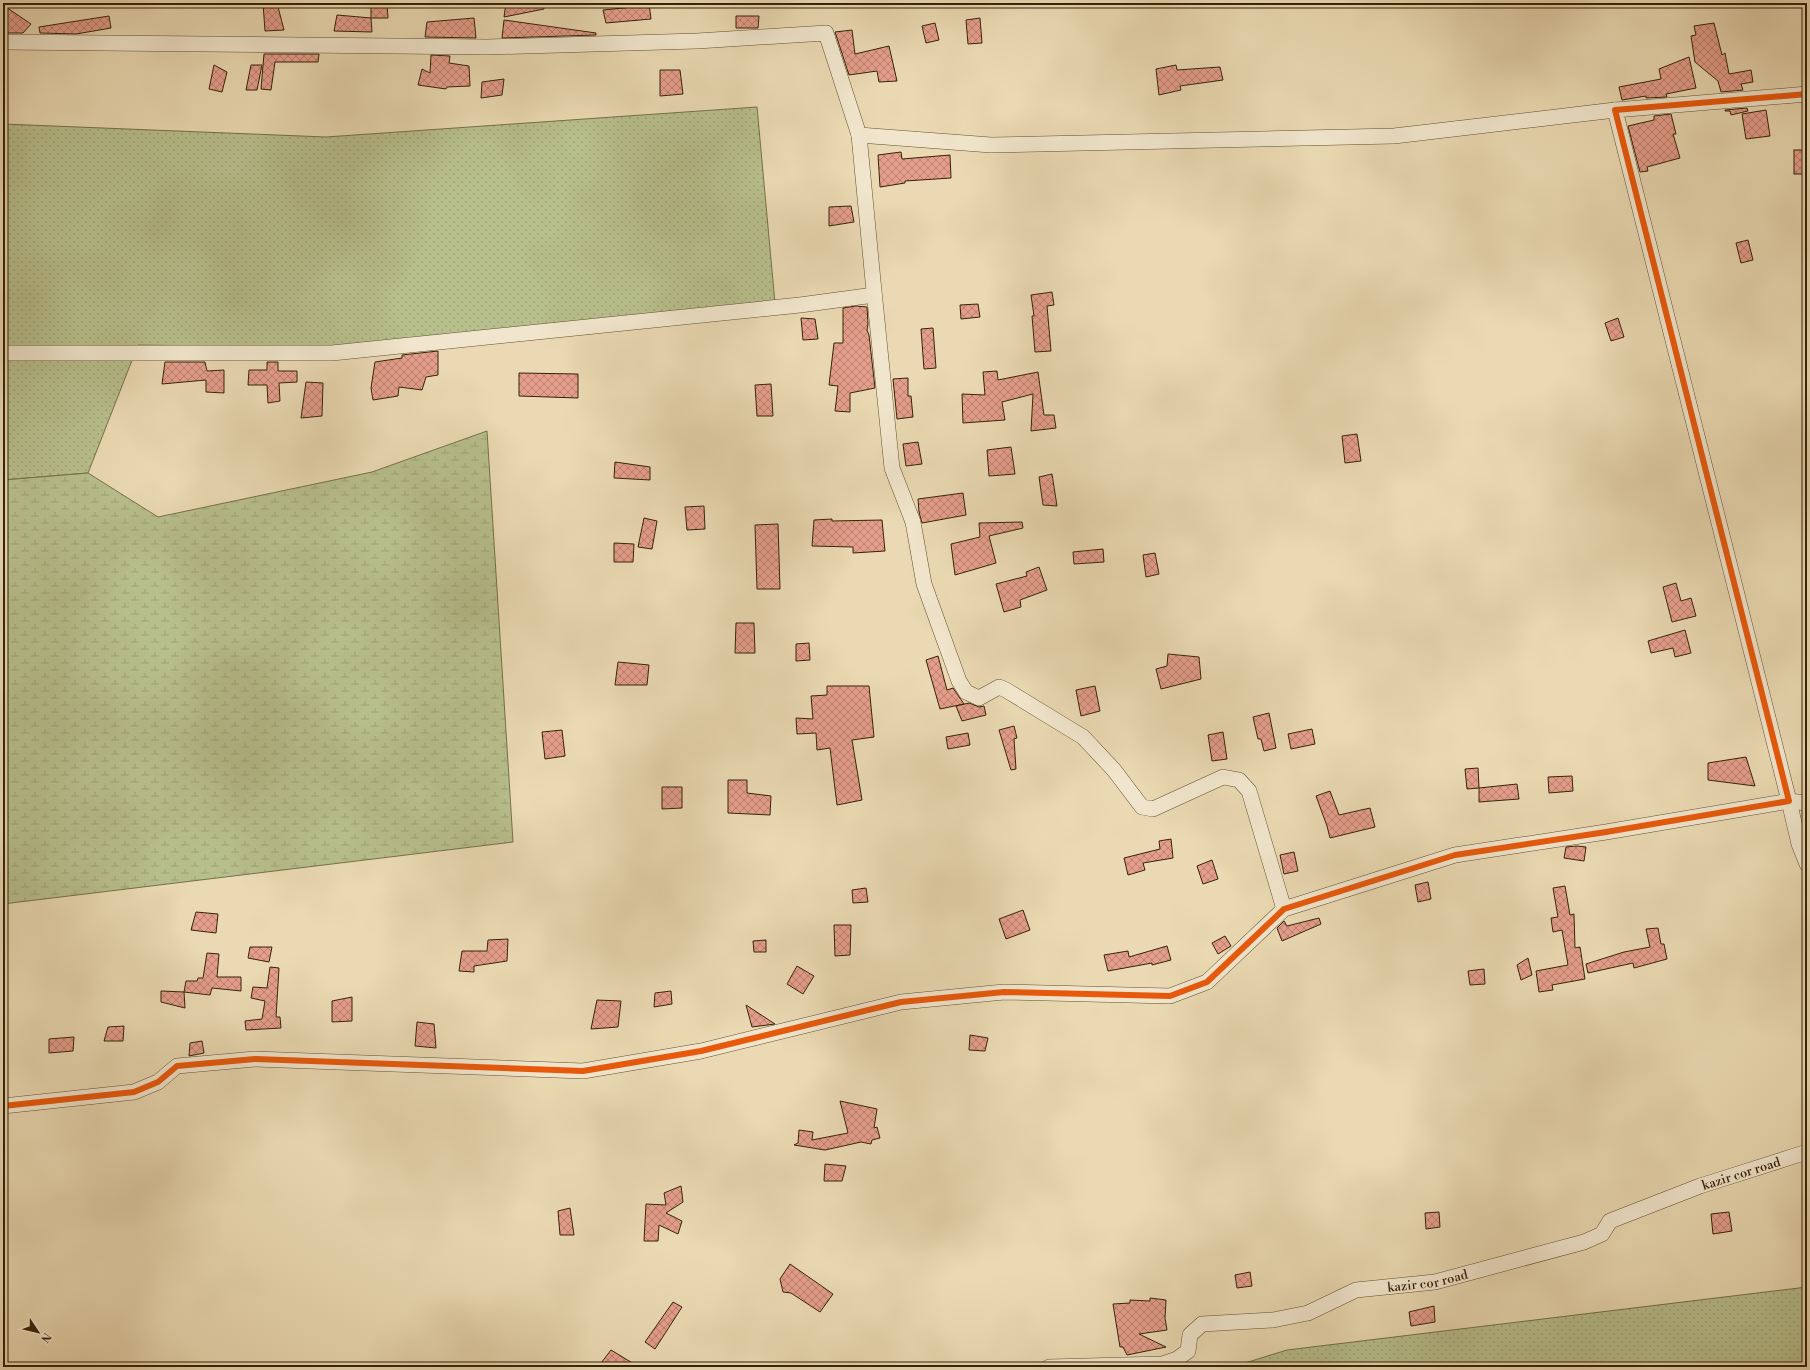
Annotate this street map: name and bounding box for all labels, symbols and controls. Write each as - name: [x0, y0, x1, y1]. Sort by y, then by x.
- street label: kazir cor road: [1700, 1154, 1783, 1194]
- street label: kazir cor road: [1386, 1266, 1470, 1296]
- north arrow: [18, 1312, 58, 1352]
- text: N: [37, 1330, 54, 1345]

